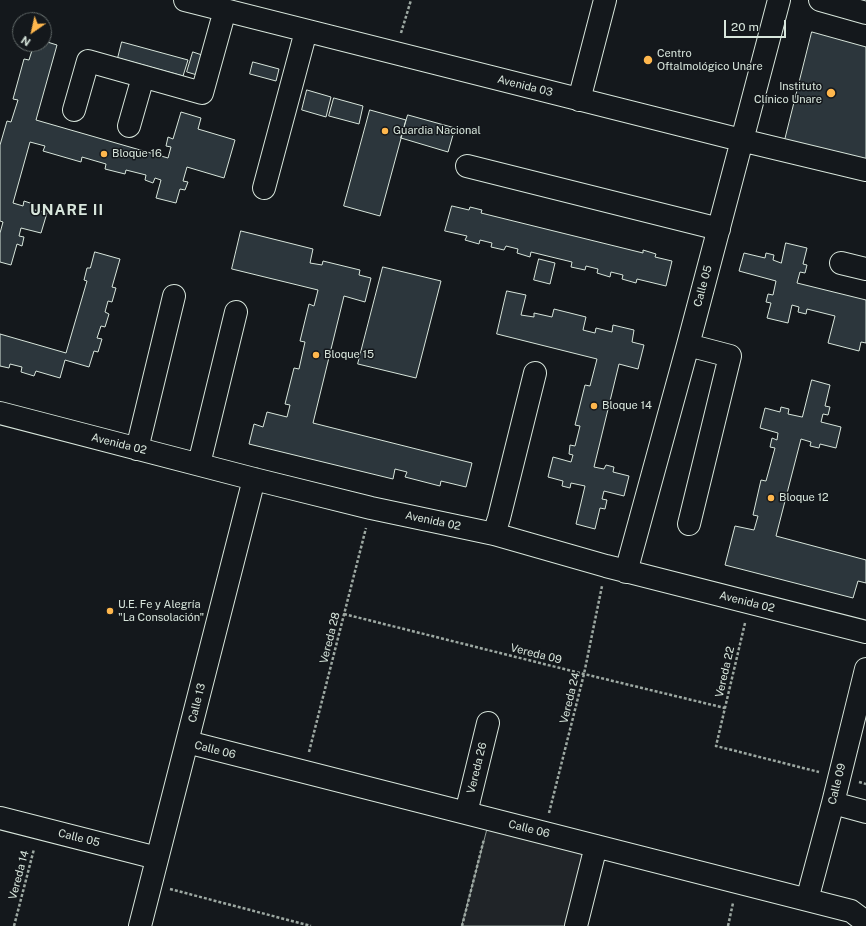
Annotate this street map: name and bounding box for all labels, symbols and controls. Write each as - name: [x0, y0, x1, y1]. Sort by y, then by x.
- north arrow: [12, 12, 52, 52]
- scale bar: [726, 12, 788, 38]
- text: 20 m: [731, 20, 759, 34]
- text: N: [19, 34, 33, 49]
- place label: Centro Oftalmológico Unare: [657, 47, 763, 73]
- marker: Centro Oftalmológico Unare: [642, 54, 654, 66]
- street label: Avenida 03: [496, 73, 554, 99]
- place label: Instituto Clínico Unare: [754, 80, 822, 106]
- marker: Instituto Clínico Unare: [825, 87, 837, 99]
- place label: Guardia Nacional: [393, 124, 481, 138]
- marker: Guardia Nacional: [380, 126, 390, 136]
- place label: Bloque 16: [112, 147, 162, 161]
- marker: Bloque 16: [99, 149, 109, 159]
- district label: UNARE II: [30, 201, 104, 219]
- street label: Calle 05: [691, 264, 715, 308]
- place label: Bloque 15: [324, 348, 374, 362]
- marker: Bloque 15: [311, 350, 321, 360]
- place label: Bloque 14: [602, 399, 652, 413]
- marker: Bloque 14: [589, 401, 599, 411]
- street label: Avenida 02: [90, 431, 148, 457]
- place label: Bloque 12: [779, 491, 829, 505]
- marker: Bloque 12: [766, 493, 776, 503]
- street label: Avenida 02: [404, 509, 462, 533]
- street label: Avenida 02: [718, 589, 776, 615]
- place label: U.E. Fe y Alegría "La Consolación": [118, 598, 204, 624]
- marker: U.E. Fe y Alegría "La Consolación": [105, 606, 115, 616]
- street label: Vereda 28: [317, 611, 343, 665]
- street label: Vereda 09: [509, 641, 563, 667]
- street label: Vereda 22: [713, 645, 737, 699]
- street label: Vereda 24: [557, 671, 583, 725]
- street label: Calle 13: [186, 682, 208, 724]
- street label: Calle 06: [193, 738, 237, 762]
- street label: Vereda 26: [464, 741, 490, 795]
- street label: Calle 09: [825, 762, 849, 806]
- street label: Calle 06: [507, 817, 551, 841]
- street label: Calle 05: [57, 826, 101, 850]
- street label: Vereda 14: [6, 849, 32, 901]

